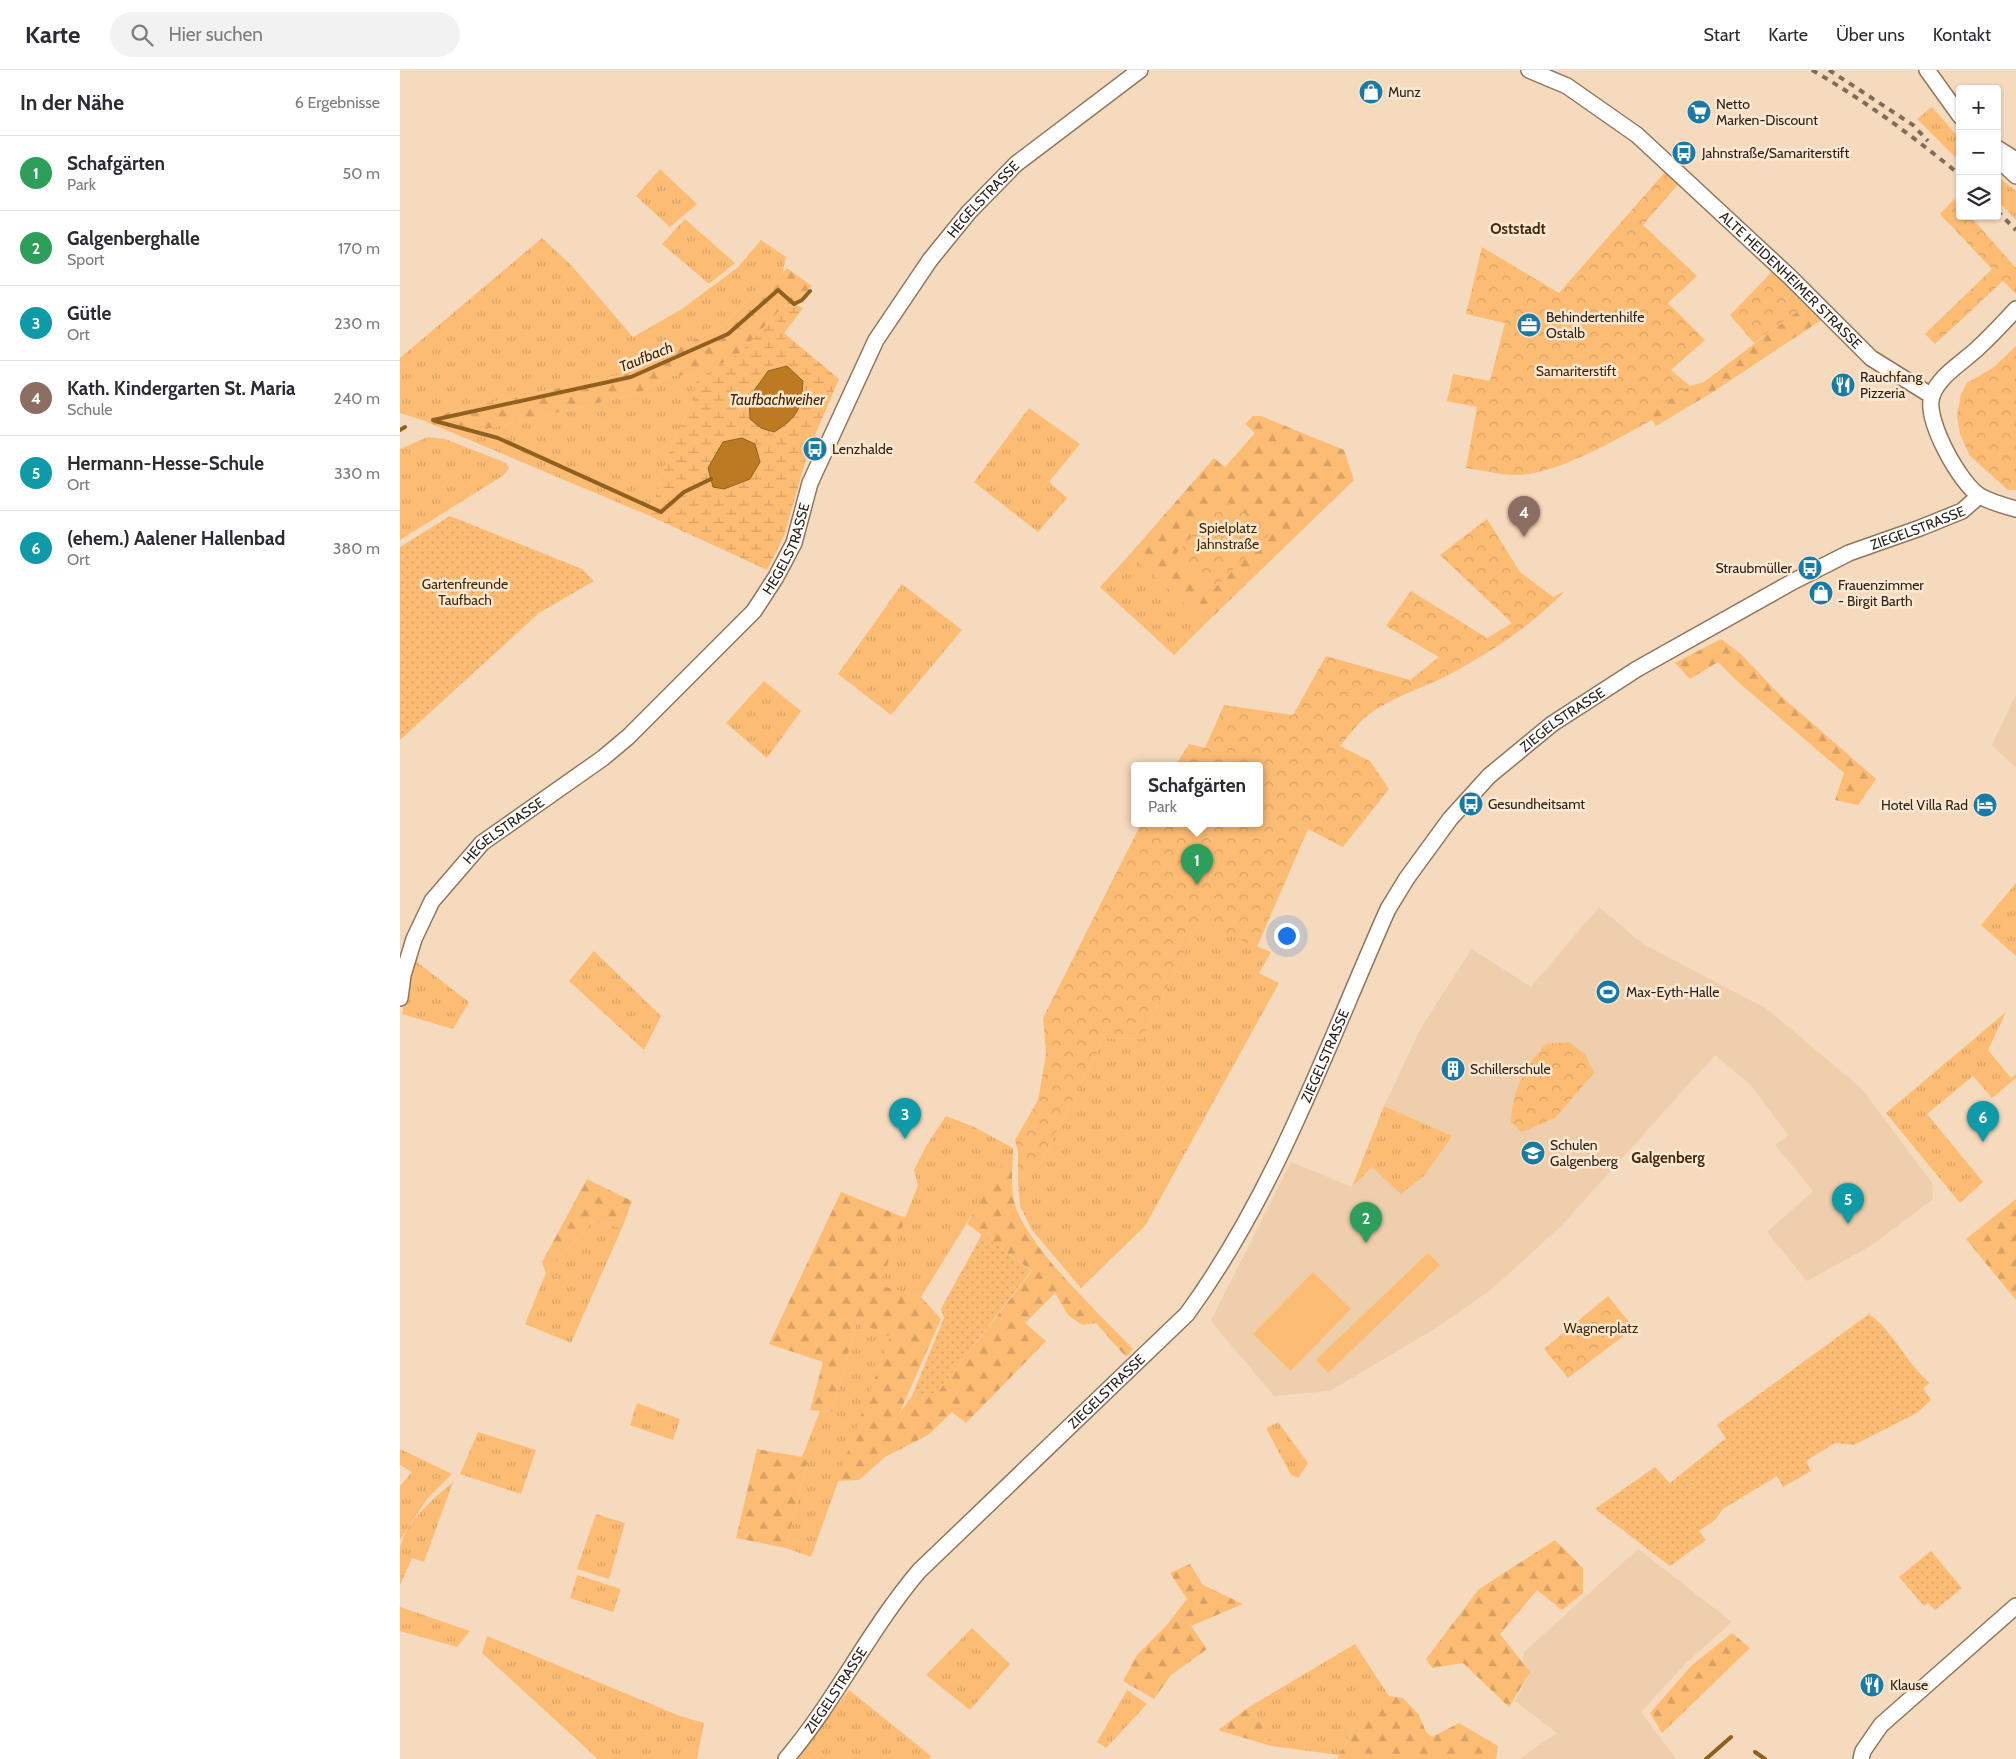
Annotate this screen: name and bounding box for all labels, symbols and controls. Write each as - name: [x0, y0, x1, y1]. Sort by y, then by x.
- search box: [110, 12, 460, 57]
- text: Karte: [25, 20, 80, 49]
- icon: search: [128, 21, 156, 49]
- text: Hier suchen: [168, 23, 263, 46]
- text: Start: [1704, 24, 1740, 46]
- text: Karte: [1768, 24, 1808, 46]
- text: Über uns: [1836, 24, 1905, 46]
- text: Kontakt: [1933, 24, 1991, 46]
- shop icon: Munz: [1358, 79, 1384, 105]
- place label: Munz: [1388, 83, 1421, 101]
- map controls: [1956, 85, 2001, 220]
- button: +: [1956, 85, 2001, 130]
- text: In der Nähe: [20, 90, 124, 115]
- text: 6 Ergebnisse: [295, 93, 380, 112]
- place label: Netto Marken-Discount: [1716, 95, 1818, 129]
- supermarket icon: Netto Marken-Discount: [1686, 99, 1712, 125]
- button: −: [1956, 130, 2001, 175]
- bus stop icon: Jahnstraße/Samariterstift: [1671, 140, 1697, 166]
- place label: Jahnstraße/Samariterstift: [1701, 144, 1849, 162]
- text: Schafgärten: [67, 152, 165, 175]
- street label: HEGELSTRASSE: [943, 157, 1023, 241]
- text: 1: [33, 164, 39, 183]
- text: 50 m: [343, 164, 380, 183]
- text: Park: [67, 175, 96, 194]
- button: layers: [1956, 175, 2001, 220]
- street label: ALTE HEIDENHEIMER STRASSE: [1716, 207, 1866, 353]
- district label: Oststadt: [1490, 220, 1546, 238]
- text: Galgenberghalle: [67, 227, 200, 250]
- text: 2: [32, 239, 40, 258]
- text: 170 m: [338, 239, 380, 258]
- text: Sport: [67, 250, 104, 269]
- text: Gütle: [67, 302, 111, 325]
- place label: Behindertenhilfe Ostalb: [1546, 308, 1644, 342]
- office icon: Behindertenhilfe Ostalb: [1516, 312, 1542, 338]
- text: 3: [32, 314, 40, 333]
- text: 230 m: [334, 314, 380, 333]
- text: Ort: [67, 325, 90, 344]
- water label: Taufbach: [617, 338, 675, 376]
- park label: Samariterstift: [1536, 362, 1616, 380]
- place label: Rauchfang Pizzeria: [1860, 368, 1923, 402]
- restaurant icon: Rauchfang Pizzeria: [1830, 372, 1856, 398]
- text: Kath. Kindergarten St. Maria: [67, 377, 296, 400]
- text: 4: [31, 389, 41, 408]
- text: 240 m: [334, 389, 380, 408]
- water label: Taufbachweiher: [729, 391, 826, 409]
- text: Schule: [67, 400, 113, 419]
- bus stop icon: Lenzhalde: [802, 436, 828, 462]
- place label: Lenzhalde: [832, 440, 893, 458]
- text: Hermann-Hesse-Schule: [67, 452, 264, 475]
- text: 5: [32, 464, 40, 483]
- text: 330 m: [334, 464, 380, 483]
- text: Ort: [67, 475, 90, 494]
- pin: 4: [1508, 496, 1540, 537]
- street label: HEGELSTRASSE: [758, 501, 813, 598]
- street label: ZIEGELSTRASSE: [1868, 502, 1968, 554]
- park label: Spielplatz Jahnstraße: [1196, 519, 1259, 553]
- text: (ehem.) Aalener Hallenbad: [67, 527, 285, 550]
- text: 6: [32, 539, 41, 558]
- text: 380 m: [333, 539, 380, 558]
- text: Ort: [67, 550, 90, 569]
- bus stop icon: Straubmüller: [1797, 555, 1823, 581]
- place label: Straubmüller: [1715, 559, 1793, 577]
- park label: Gartenfreunde Taufbach: [422, 575, 508, 609]
- place label: Frauenzimmer - Birgit Barth: [1838, 576, 1924, 610]
- shop icon: Frauenzimmer - Birgit Barth: [1808, 580, 1834, 606]
- street label: ZIEGELSTRASSE: [1516, 683, 1608, 756]
- popup: [1131, 762, 1263, 827]
- text: Schafgärten: [1148, 774, 1246, 797]
- bus stop icon: Gesundheitsamt: [1458, 791, 1484, 817]
- hotel icon: Hotel Villa Rad: [1972, 792, 1998, 818]
- street label: HEGELSTRASSE: [459, 793, 548, 868]
- place label: Gesundheitsamt: [1488, 795, 1585, 813]
- place label: Hotel Villa Rad: [1881, 796, 1968, 814]
- text: Park: [1148, 797, 1177, 816]
- pin: 1: [1181, 844, 1213, 885]
- your location: [1274, 923, 1300, 949]
- sports icon: Max-Eyth-Halle: [1595, 979, 1621, 1005]
- place label: Max-Eyth-Halle: [1626, 983, 1719, 1001]
- street label: ZIEGELSTRASSE: [1297, 1006, 1353, 1105]
- building icon: Schillerschule: [1440, 1056, 1466, 1082]
- place label: Schillerschule: [1470, 1060, 1551, 1078]
- pin: 3: [889, 1098, 921, 1139]
- pin: 6: [1967, 1101, 1999, 1142]
- place label: Schulen Galgenberg: [1550, 1136, 1619, 1170]
- school or university icon: Schulen Galgenberg: [1520, 1140, 1546, 1166]
- district label: Galgenberg: [1631, 1149, 1705, 1167]
- pin: 5: [1832, 1183, 1864, 1224]
- pin: 2: [1350, 1202, 1382, 1243]
- park label: Wagnerplatz: [1564, 1319, 1639, 1337]
- street label: ZIEGELSTRASSE: [1064, 1350, 1149, 1432]
- street label: ZIEGELSTRASSE: [800, 1643, 871, 1737]
- restaurant icon: Klause: [1859, 1672, 1885, 1698]
- place label: Klause: [1890, 1676, 1928, 1694]

